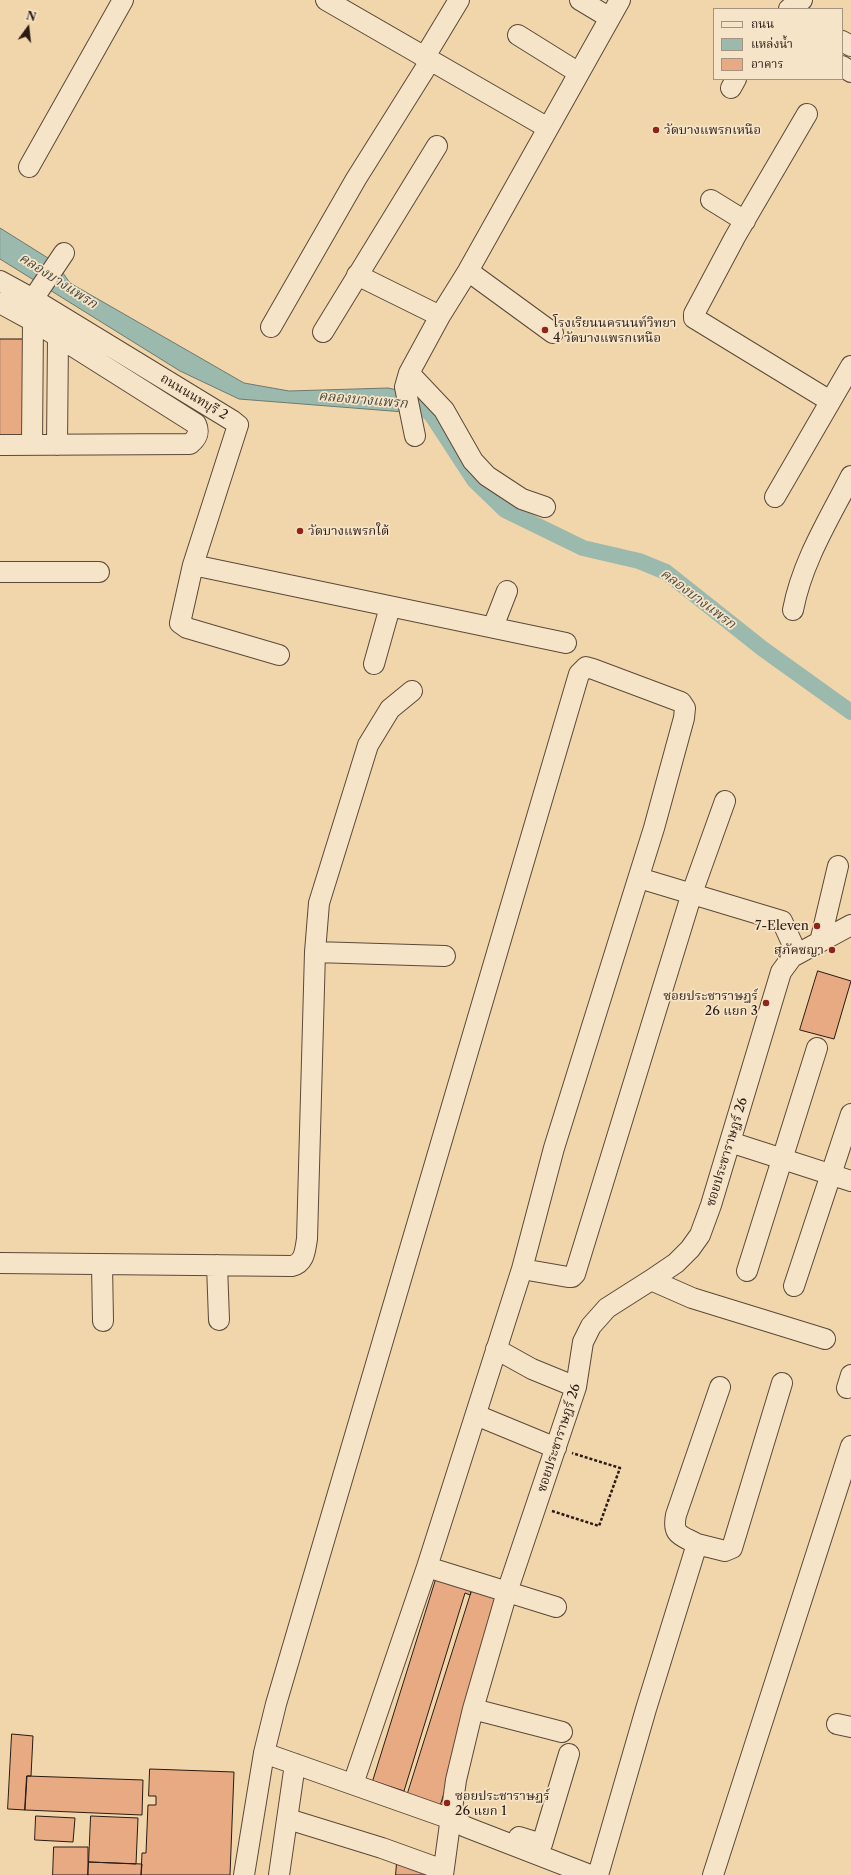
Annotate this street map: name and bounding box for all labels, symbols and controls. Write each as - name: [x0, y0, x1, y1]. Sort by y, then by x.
- north arrow: [8, 8, 48, 48]
- text: N: [25, 8, 38, 24]
- legend: [713, 8, 843, 80]
- text: ถนน: [751, 16, 774, 31]
- text: แหล่งน้ำ: [751, 36, 793, 51]
- text: อาคาร: [751, 56, 783, 71]
- place label: วัดบางแพรกเหนือ: [664, 122, 761, 138]
- marker: วัดบางแพรกเหนือ: [651, 125, 661, 135]
- water label: คลองบางแพรก: [16, 250, 100, 312]
- place label: โรงเรียนนครนนท์วิทยา 4 วัดบางแพรกเหนือ: [553, 315, 676, 346]
- marker: โรงเรียนนครนนท์วิทยา 4 วัดบางแพรกเหนือ: [540, 325, 550, 335]
- street label: ถนนนนทบุรี 2: [157, 371, 231, 423]
- water label: คลองบางแพรก: [318, 388, 408, 412]
- place label: วัดบางแพรกใต้: [308, 523, 389, 539]
- marker: วัดบางแพรกใต้: [295, 526, 305, 536]
- water label: คลองบางแพรก: [657, 565, 739, 633]
- place label: 7-Eleven: [755, 918, 809, 934]
- marker: 7-Eleven: [812, 921, 822, 931]
- place label: สุภัคชญา: [774, 942, 824, 958]
- marker: สุภัคชญา: [827, 945, 837, 955]
- place label: ซอยประชาราษฎร์ 26 แยก 3: [663, 988, 758, 1019]
- marker: ซอยประชาราษฎร์ 26 แยก 3: [761, 998, 771, 1008]
- street label: ซอยประชาราษฎร์ 26: [703, 1096, 751, 1208]
- street label: ซอยประชาราษฎร์ 26: [534, 1382, 584, 1494]
- place label: ซอยประชาราษฎร์ 26 แยก 1: [455, 1788, 550, 1819]
- marker: ซอยประชาราษฎร์ 26 แยก 1: [442, 1798, 452, 1808]

